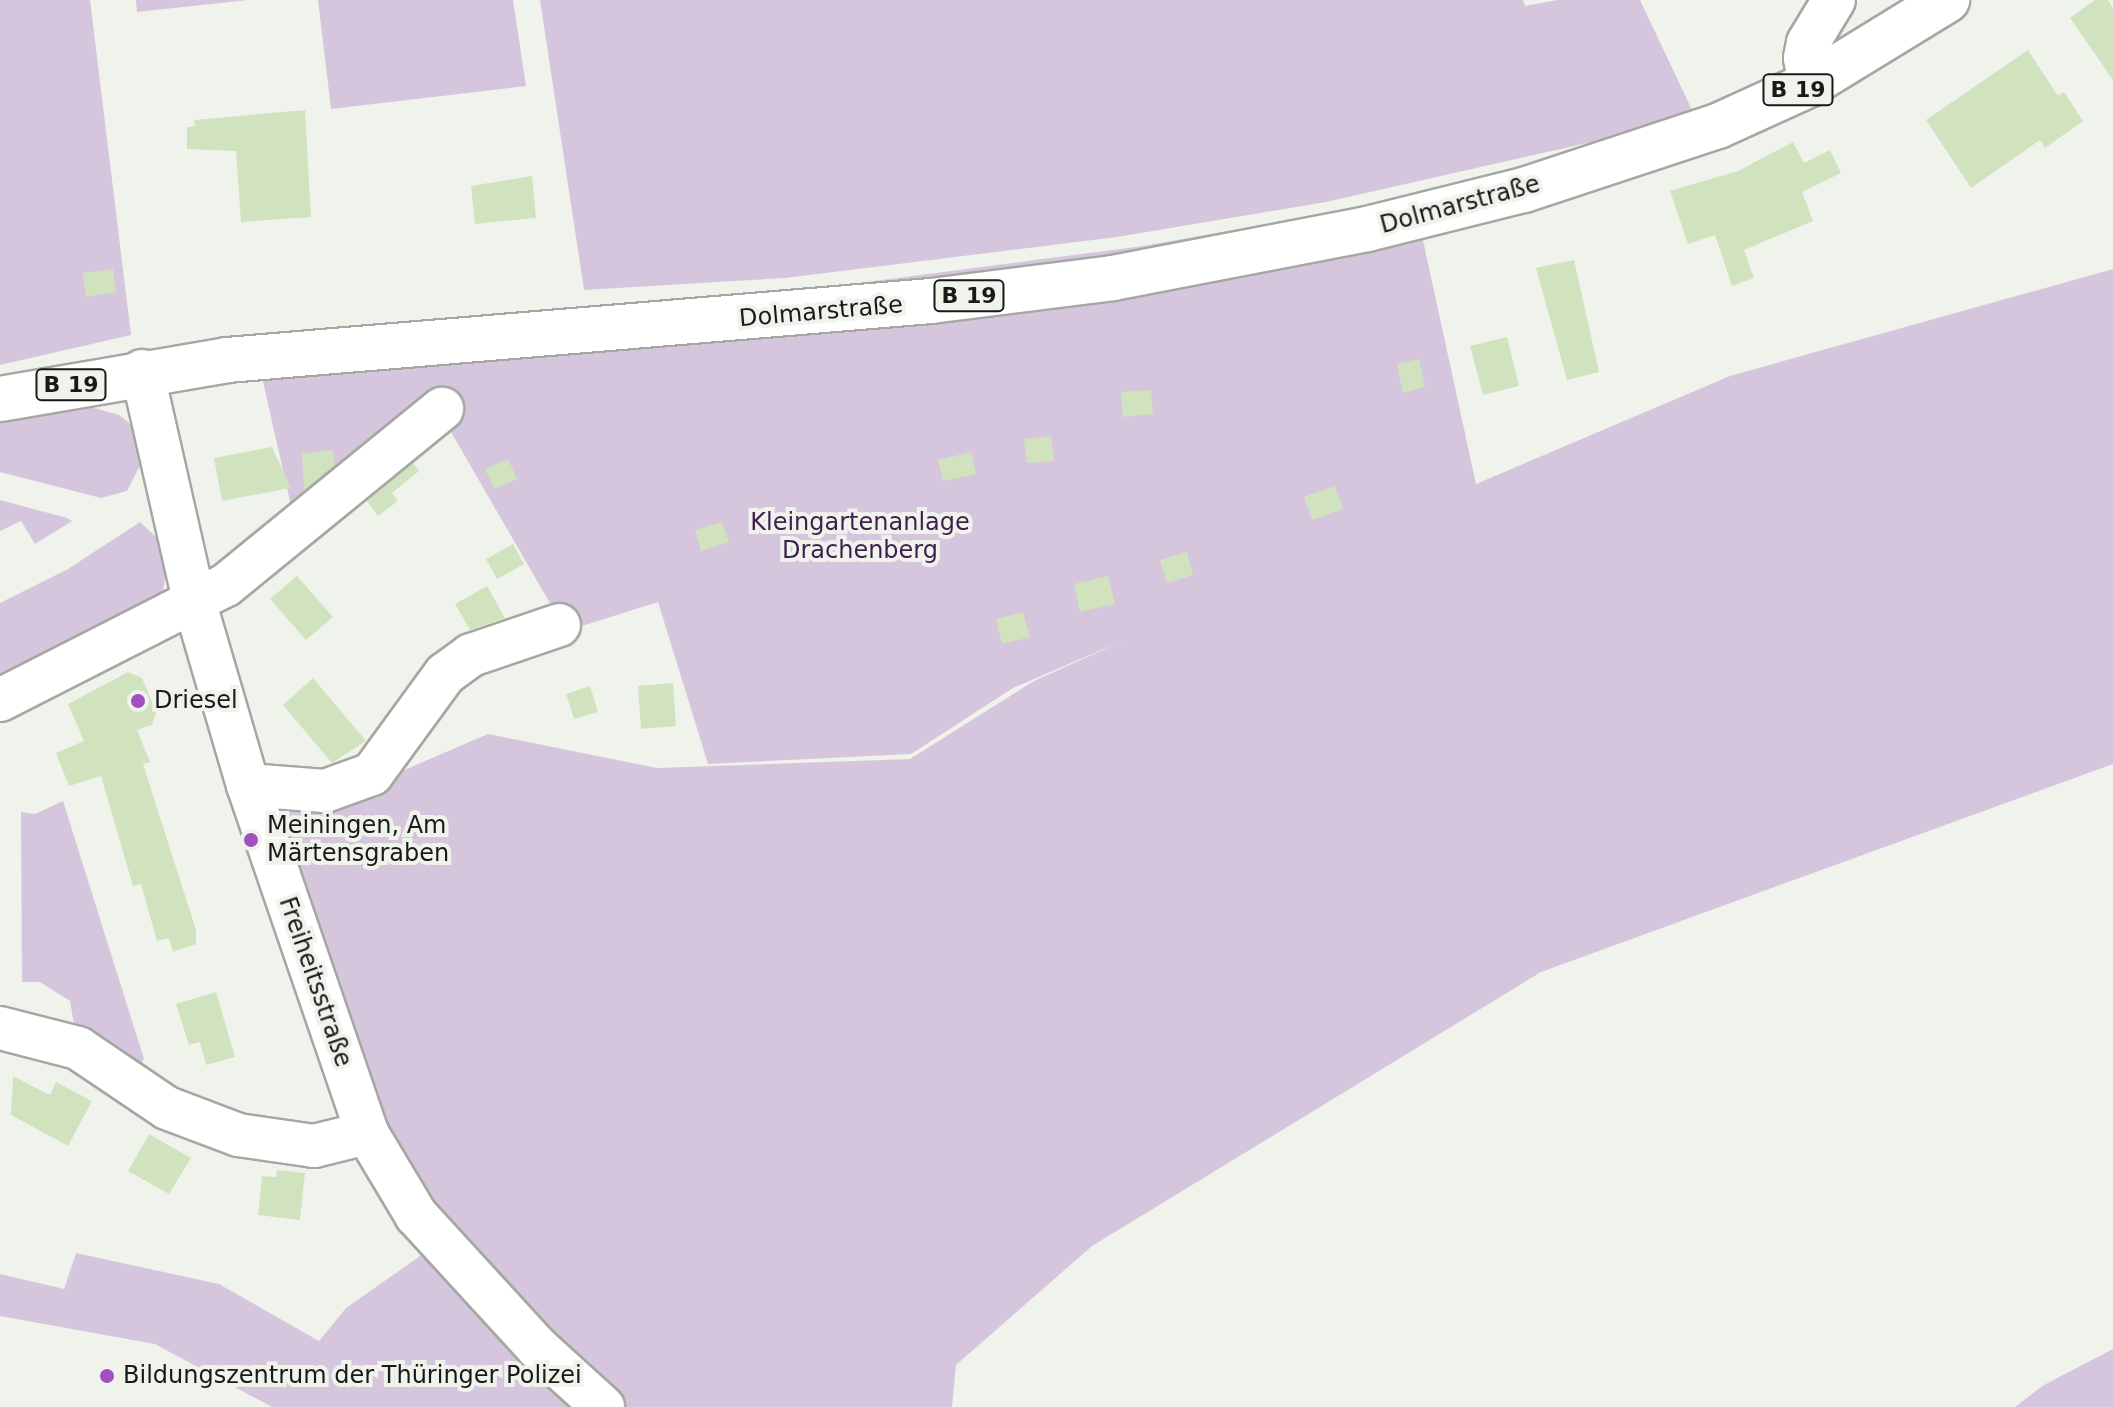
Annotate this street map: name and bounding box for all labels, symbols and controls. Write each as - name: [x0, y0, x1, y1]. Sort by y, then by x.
- road number: B 19: [1762, 72, 1834, 108]
- street label: Dolmarstraße: [1377, 170, 1543, 240]
- road number: B 19: [933, 278, 1005, 314]
- street label: Dolmarstraße: [738, 291, 904, 333]
- road number: B 19: [35, 367, 107, 403]
- park label: Kleingartenanlage Drachenberg: [750, 509, 970, 565]
- place label: Driesel: [154, 687, 238, 715]
- marker: Driesel: [129, 692, 147, 710]
- place label: Meiningen, Am Märtensgraben: [267, 812, 449, 868]
- marker: Meiningen, Am Märtensgraben: [242, 831, 260, 849]
- street label: Freiheitsstraße: [272, 893, 358, 1071]
- place label: Bildungszentrum der Thüringer Polizei: [123, 1362, 582, 1390]
- marker: Bildungszentrum der Thüringer Polizei: [98, 1367, 116, 1385]

